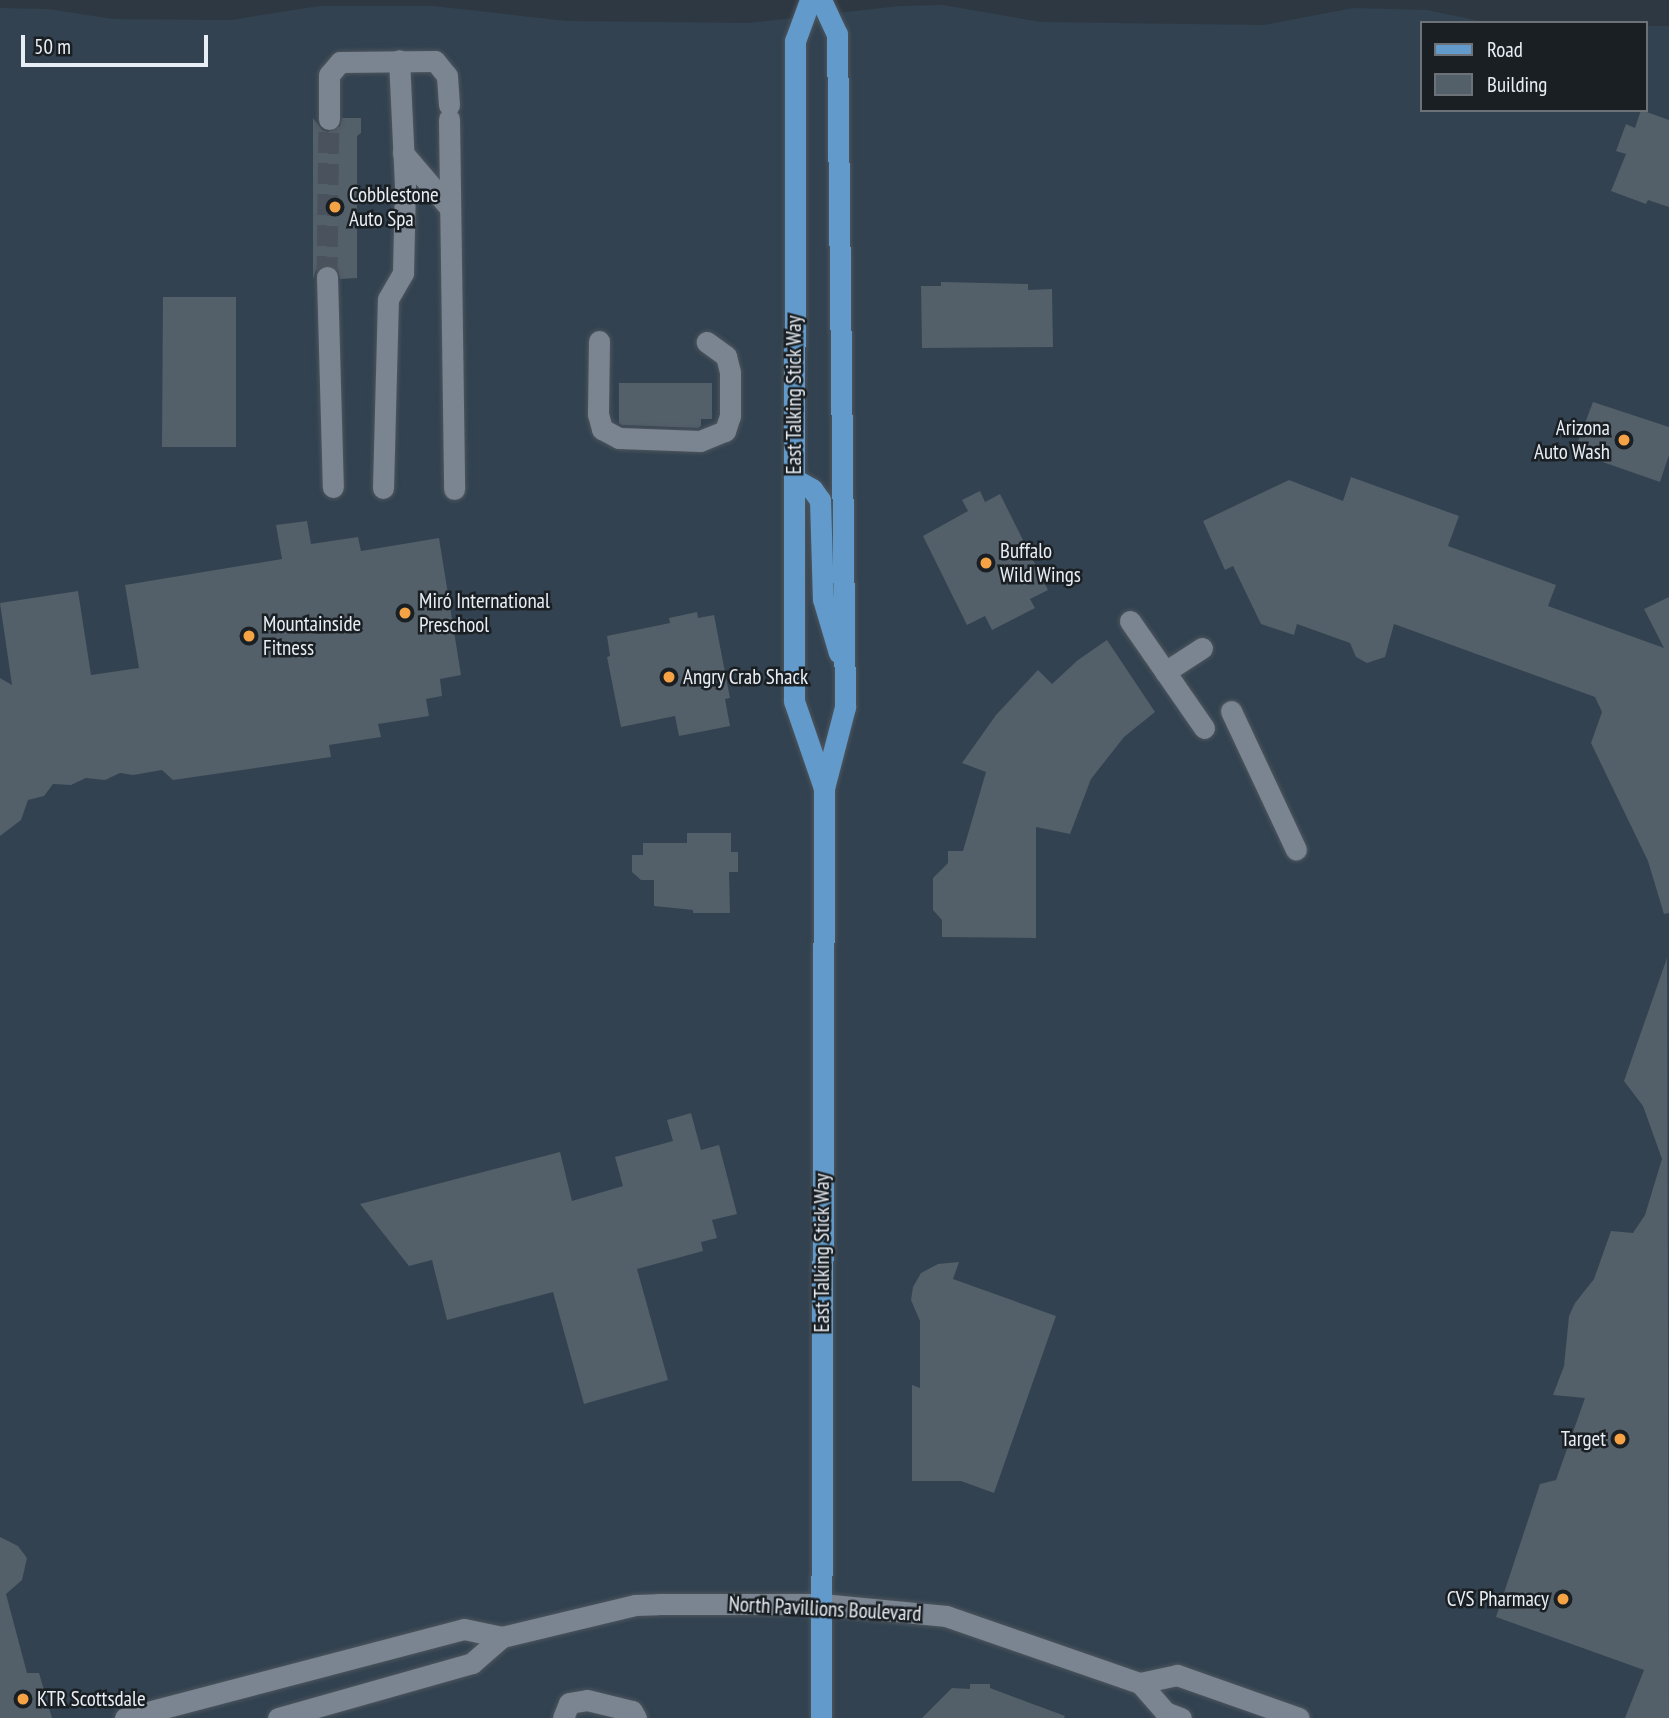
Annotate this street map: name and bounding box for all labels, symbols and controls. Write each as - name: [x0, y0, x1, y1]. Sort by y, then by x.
- scale bar: [24, 21, 212, 65]
- legend: [1420, 21, 1648, 112]
- text: 50 m: [34, 33, 71, 60]
- text: Road: [1487, 36, 1523, 63]
- text: Building: [1487, 71, 1547, 98]
- place label: Cobblestone Auto Spa: [349, 182, 439, 232]
- marker: Cobblestone Auto Spa: [327, 199, 343, 215]
- street label: East Talking Stick Way: [781, 315, 807, 475]
- place label: Arizona Auto Wash: [1534, 415, 1610, 465]
- marker: Arizona Auto Wash: [1616, 432, 1632, 448]
- place label: Buffalo Wild Wings: [1000, 538, 1081, 588]
- marker: Buffalo Wild Wings: [978, 555, 994, 571]
- place label: Miró International Preschool: [419, 588, 550, 638]
- marker: Miró International Preschool: [397, 605, 413, 621]
- place label: Mountainside Fitness: [263, 611, 361, 661]
- marker: Mountainside Fitness: [241, 628, 257, 644]
- place label: Angry Crab Shack: [683, 664, 809, 690]
- marker: Angry Crab Shack: [661, 669, 677, 685]
- street label: East Talking Stick Way: [809, 1173, 835, 1333]
- place label: Target: [1561, 1426, 1606, 1452]
- marker: Target: [1612, 1431, 1628, 1447]
- place label: CVS Pharmacy: [1447, 1586, 1549, 1612]
- street label: North Pavillions Boulevard: [728, 1591, 922, 1627]
- marker: CVS Pharmacy: [1555, 1591, 1571, 1607]
- place label: KTR Scottsdale: [37, 1686, 146, 1712]
- marker: KTR Scottsdale: [15, 1691, 31, 1707]

